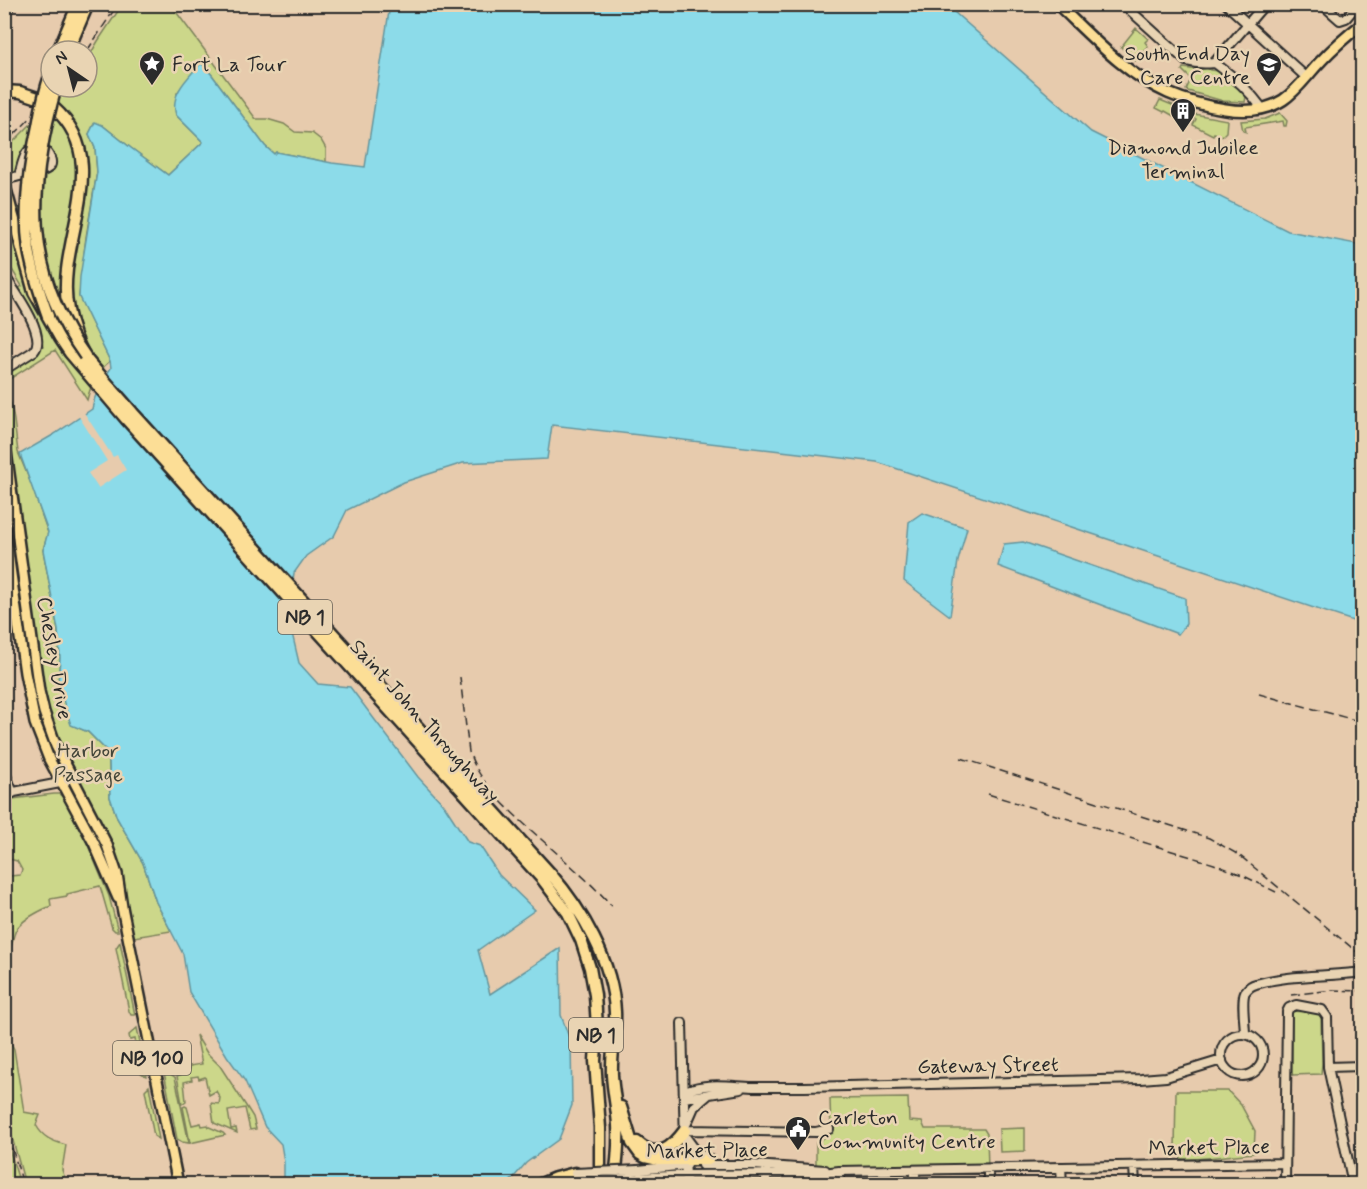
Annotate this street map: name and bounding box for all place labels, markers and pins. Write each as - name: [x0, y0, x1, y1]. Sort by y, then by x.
- place label: South End Day Care Centre: [1124, 40, 1250, 92]
- place icon: Fort La Tour: [137, 49, 167, 87]
- school or university icon: South End Day Care Centre: [1254, 50, 1284, 88]
- place label: Fort La Tour: [172, 51, 286, 79]
- building icon: Diamond Jubilee Terminal: [1168, 96, 1198, 134]
- place label: Diamond Jubilee Terminal: [1107, 134, 1259, 186]
- place label: Carleton Community Centre: [818, 1104, 996, 1156]
- public building icon: Carleton Community Centre: [783, 1114, 813, 1152]

